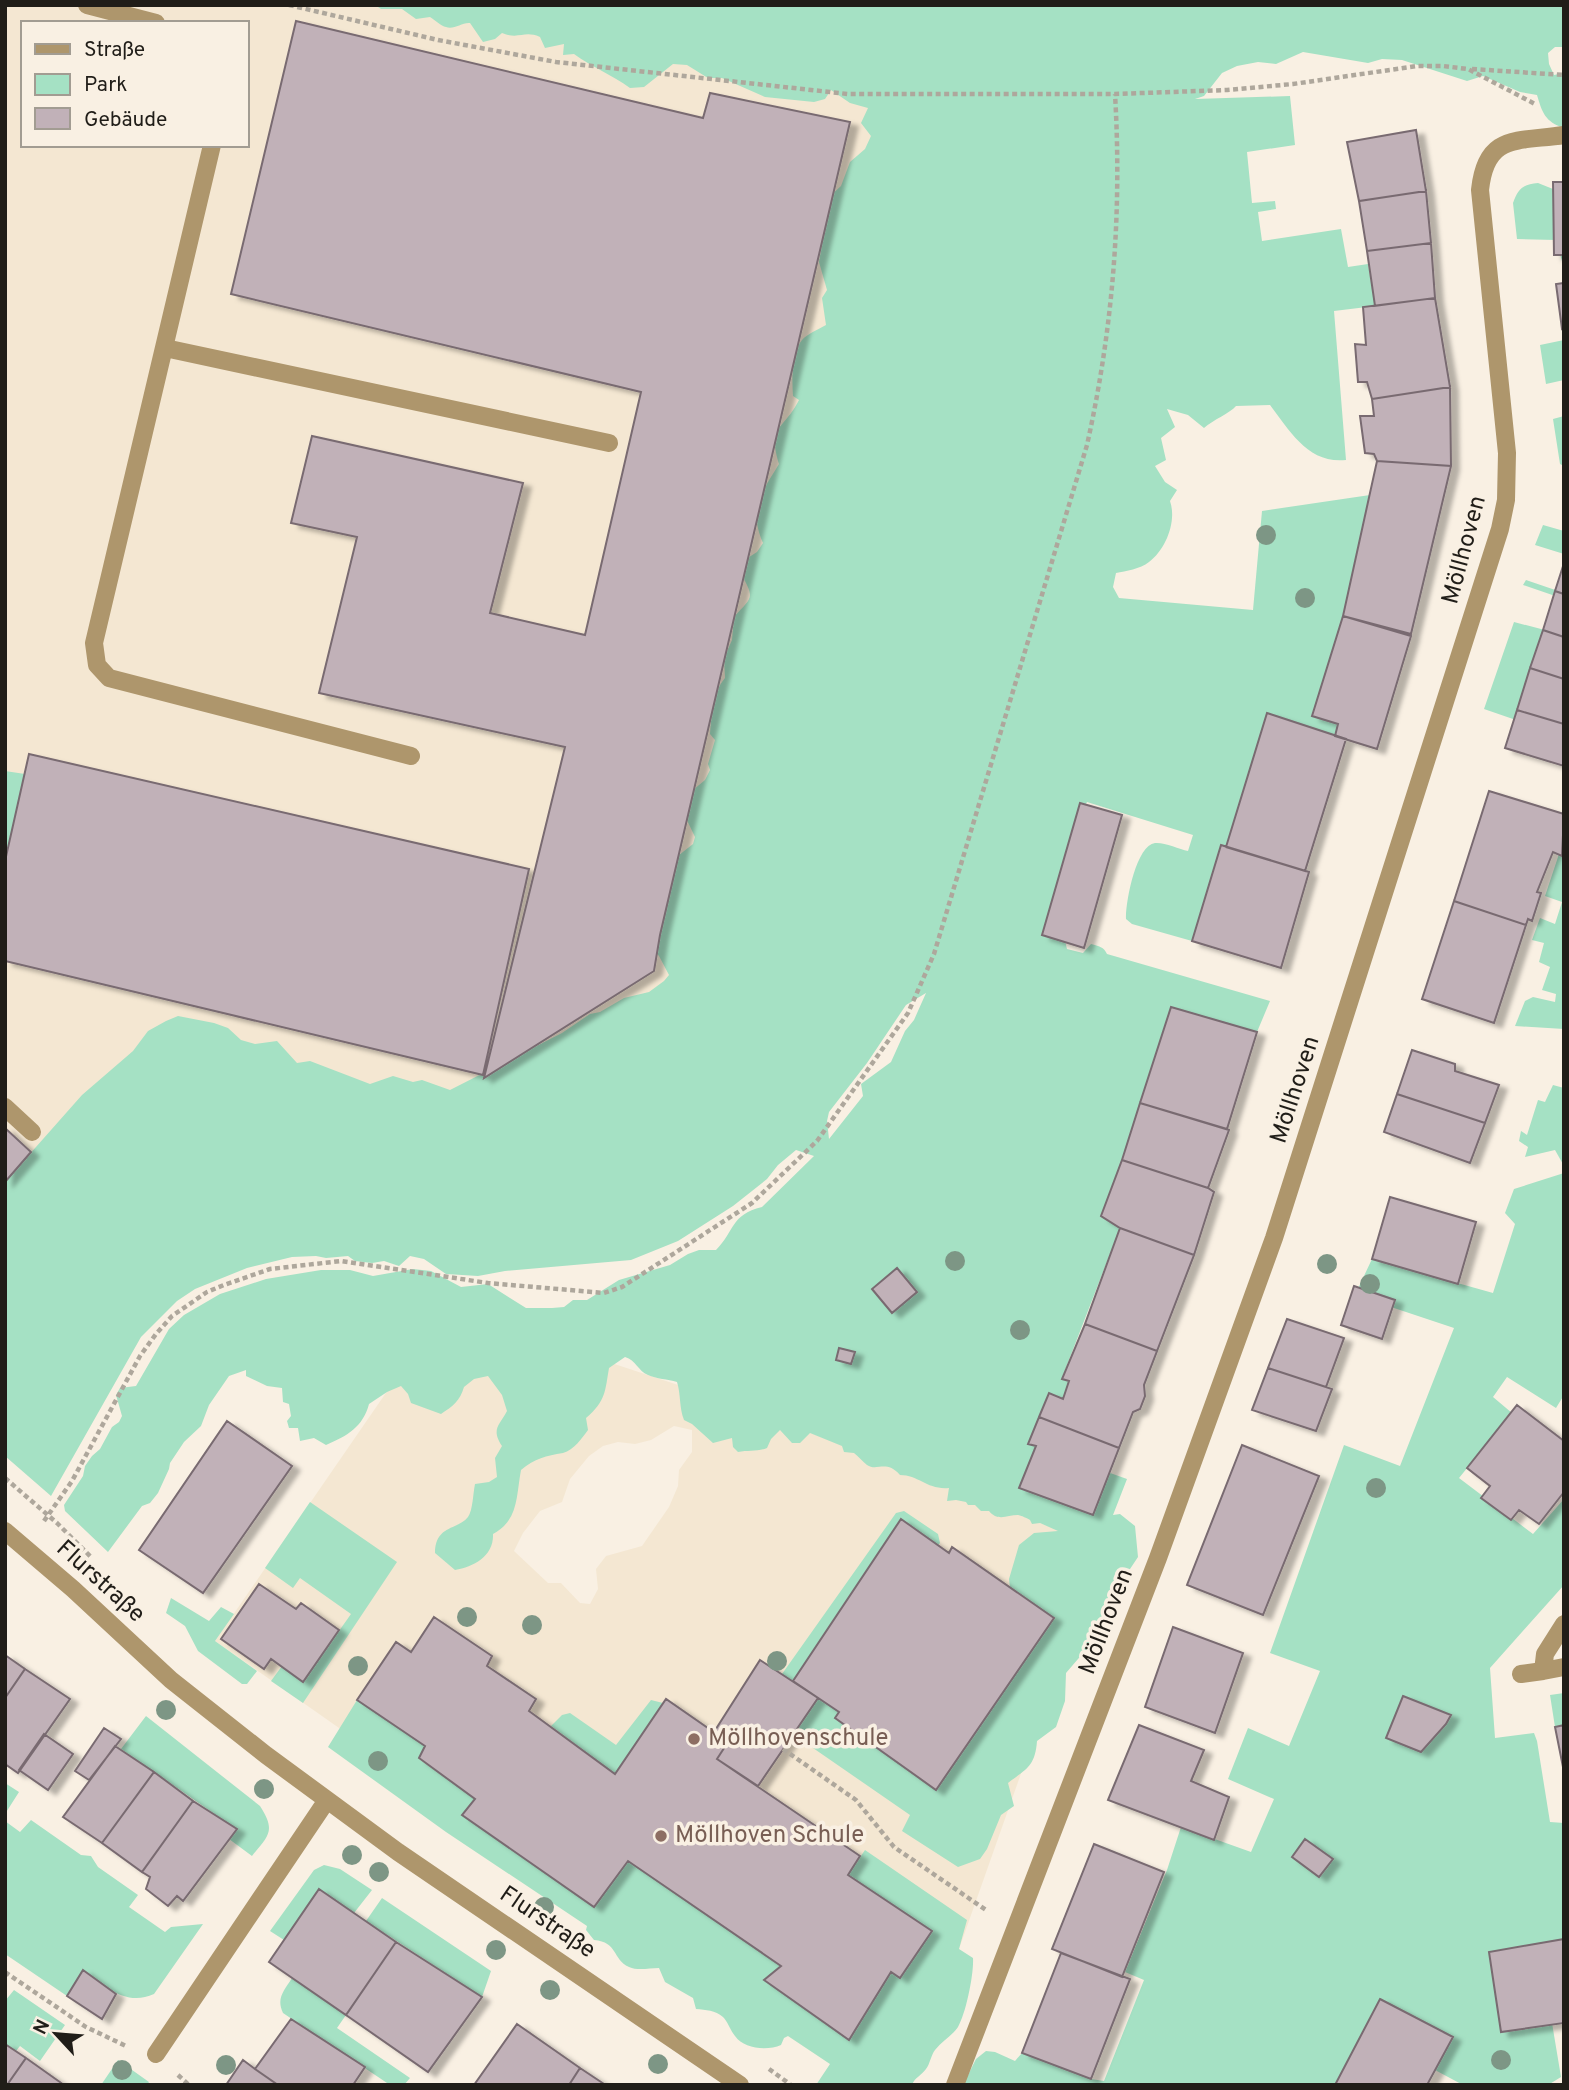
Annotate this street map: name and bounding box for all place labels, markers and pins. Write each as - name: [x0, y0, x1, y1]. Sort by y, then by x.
- place label: Möllhovenschule: [708, 1724, 888, 1754]
- marker: Möllhovenschule: [686, 1731, 702, 1747]
- place label: Möllhoven Schule: [675, 1821, 864, 1851]
- marker: Möllhoven Schule: [653, 1828, 669, 1844]

